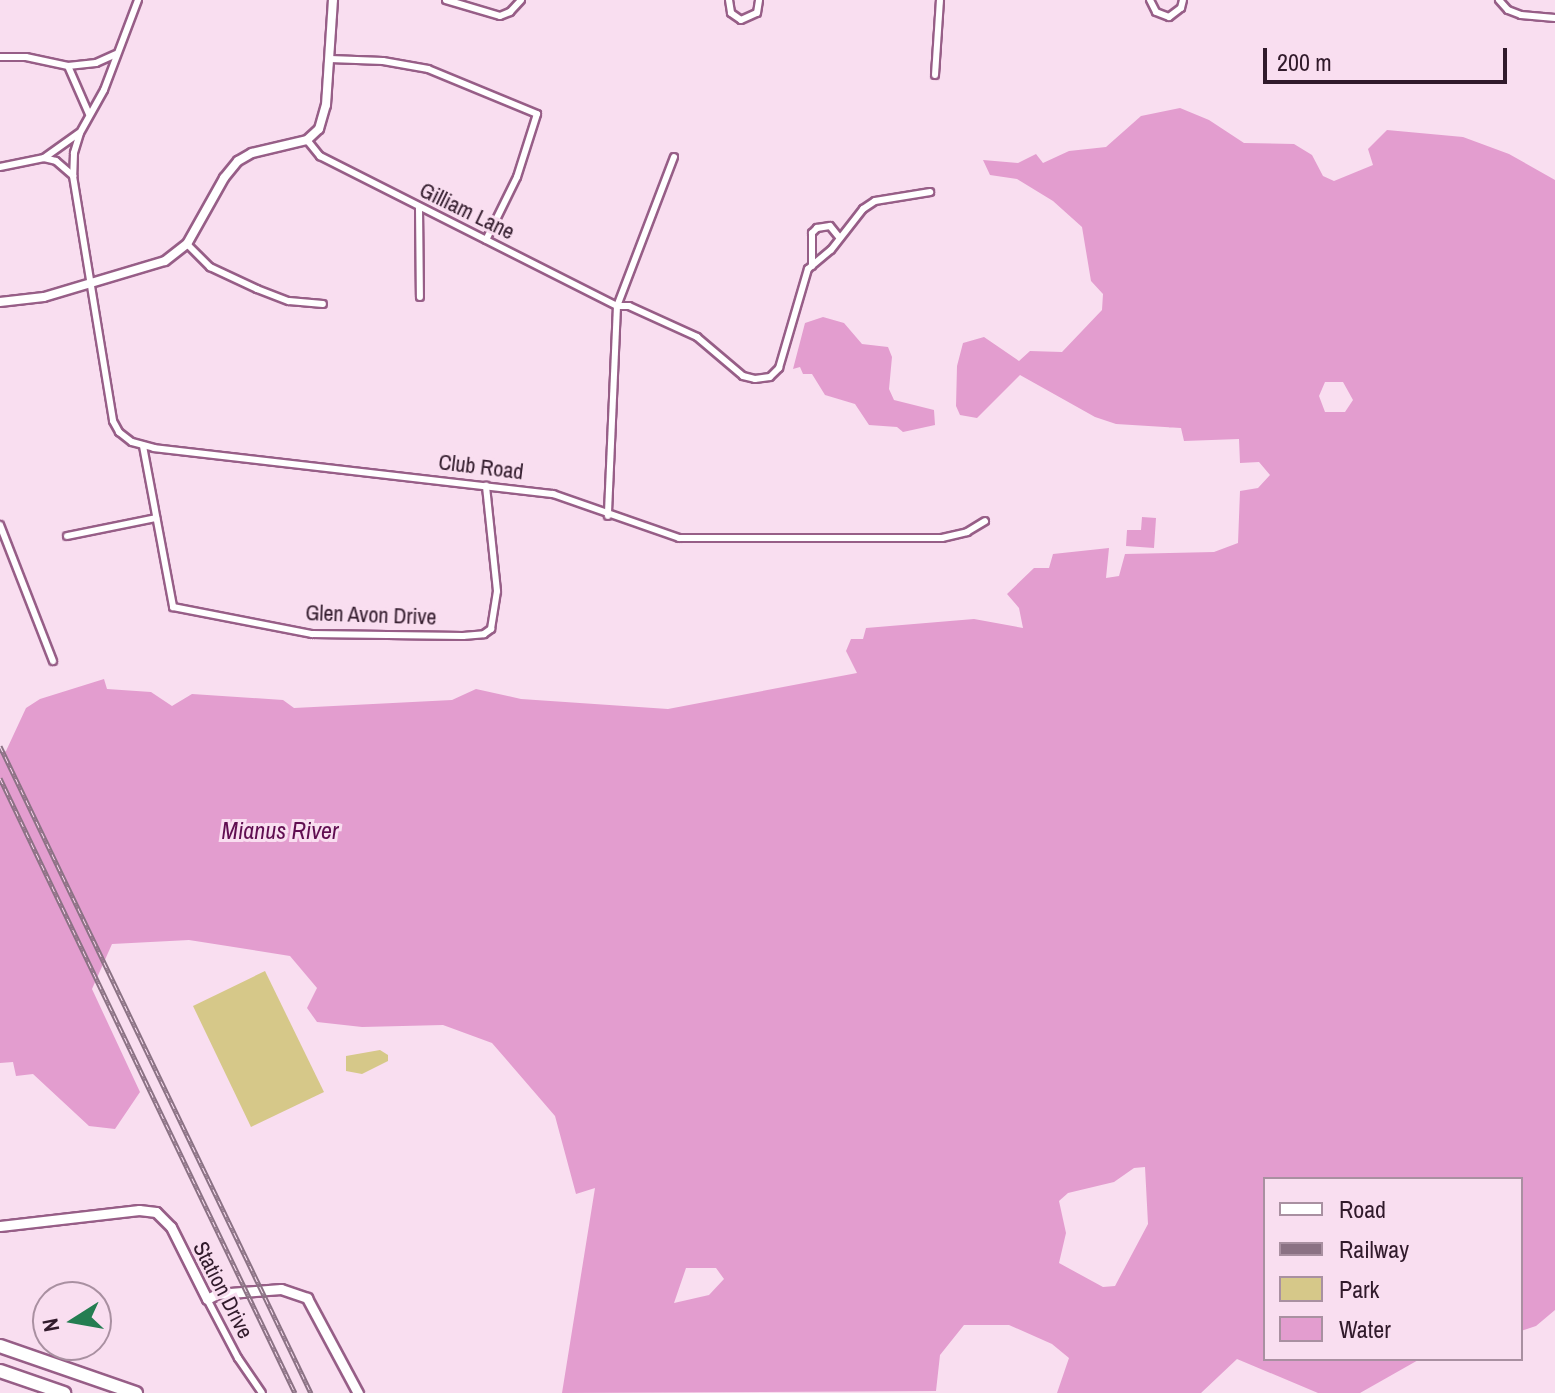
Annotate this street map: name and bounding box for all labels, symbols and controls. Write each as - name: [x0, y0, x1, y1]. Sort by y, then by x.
- scale bar: [1267, 32, 1511, 82]
- text: 200 m: [1277, 46, 1332, 78]
- street label: Gilliam Lane: [415, 177, 519, 245]
- street label: Club Road: [437, 449, 525, 485]
- street label: Glen Avon Drive: [305, 600, 437, 630]
- water label: Mianus River: [221, 817, 339, 845]
- legend: [1263, 1177, 1523, 1361]
- text: Road: [1339, 1193, 1386, 1225]
- text: Railway: [1339, 1233, 1409, 1265]
- street label: Station Drive: [187, 1237, 259, 1343]
- text: Park: [1339, 1273, 1379, 1305]
- north arrow: [32, 1281, 112, 1361]
- text: Water: [1339, 1313, 1391, 1345]
- text: N: [34, 1316, 66, 1334]

